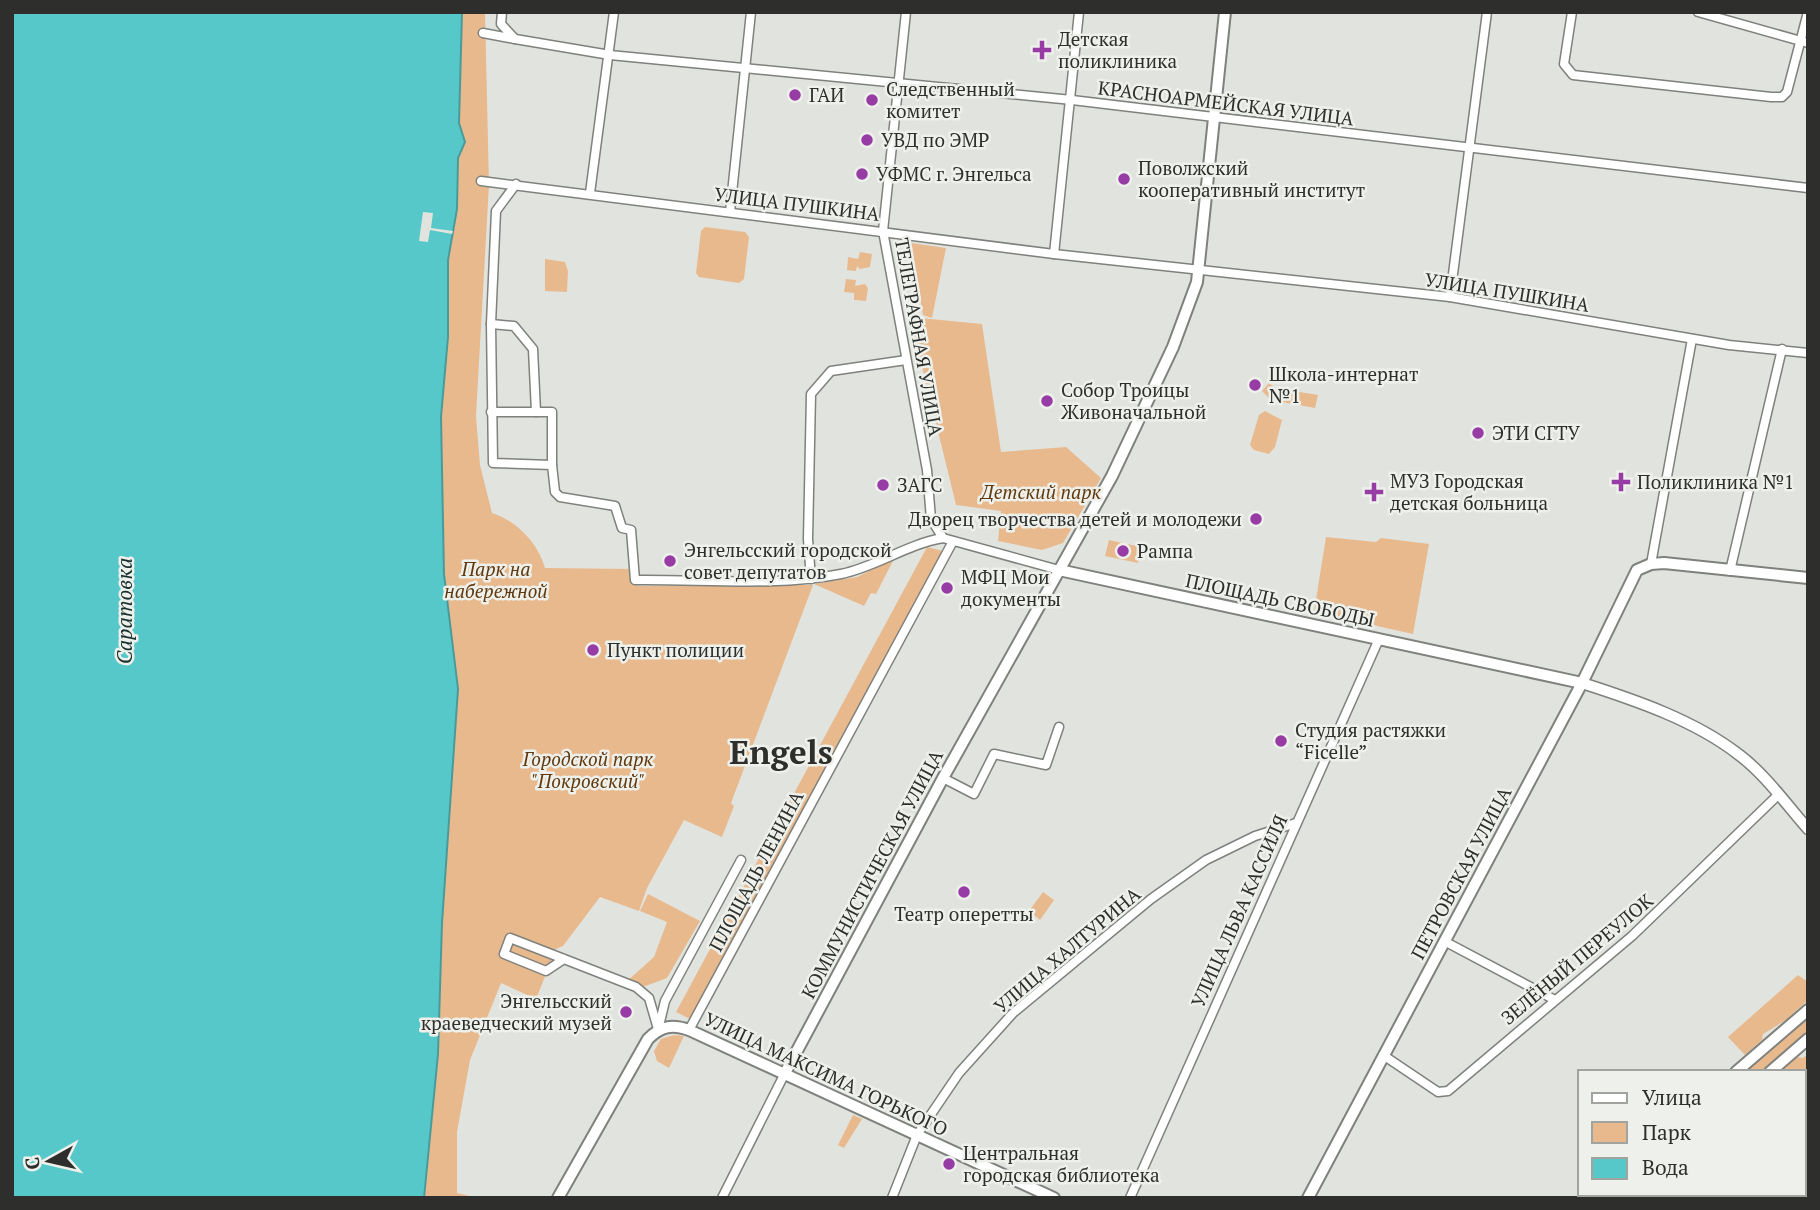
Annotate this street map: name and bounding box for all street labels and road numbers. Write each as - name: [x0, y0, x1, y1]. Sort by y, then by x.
- street label: КРАСНОАРМЕЙСКАЯ УЛИЦА: [1097, 74, 1355, 131]
- street label: УЛИЦА ПУШКИНА: [713, 181, 881, 226]
- street label: ТЕЛЕГРАФНАЯ УЛИЦА: [890, 236, 949, 438]
- street label: УЛИЦА ПУШКИНА: [1423, 266, 1591, 317]
- street label: ПЛОЩАДЬ СВОБОДЫ: [1183, 567, 1377, 632]
- street label: КОММУНИСТИЧЕСКАЯ УЛИЦА: [795, 745, 948, 1002]
- street label: ПЕТРОВСКАЯ УЛИЦА: [1405, 782, 1517, 963]
- street label: ПЛОЩАДЬ ЛЕНИНА: [703, 786, 808, 955]
- street label: УЛИЦА ЛЬВА КАССИЛЯ: [1185, 810, 1292, 1011]
- street label: УЛИЦА ХАЛТУРИНА: [988, 881, 1145, 1018]
- street label: ЗЕЛЁНЫЙ ПЕРЕУЛОК: [1495, 887, 1659, 1030]
- street label: УЛИЦА МАКСИМА ГОРЬКОГО: [700, 1006, 952, 1141]

